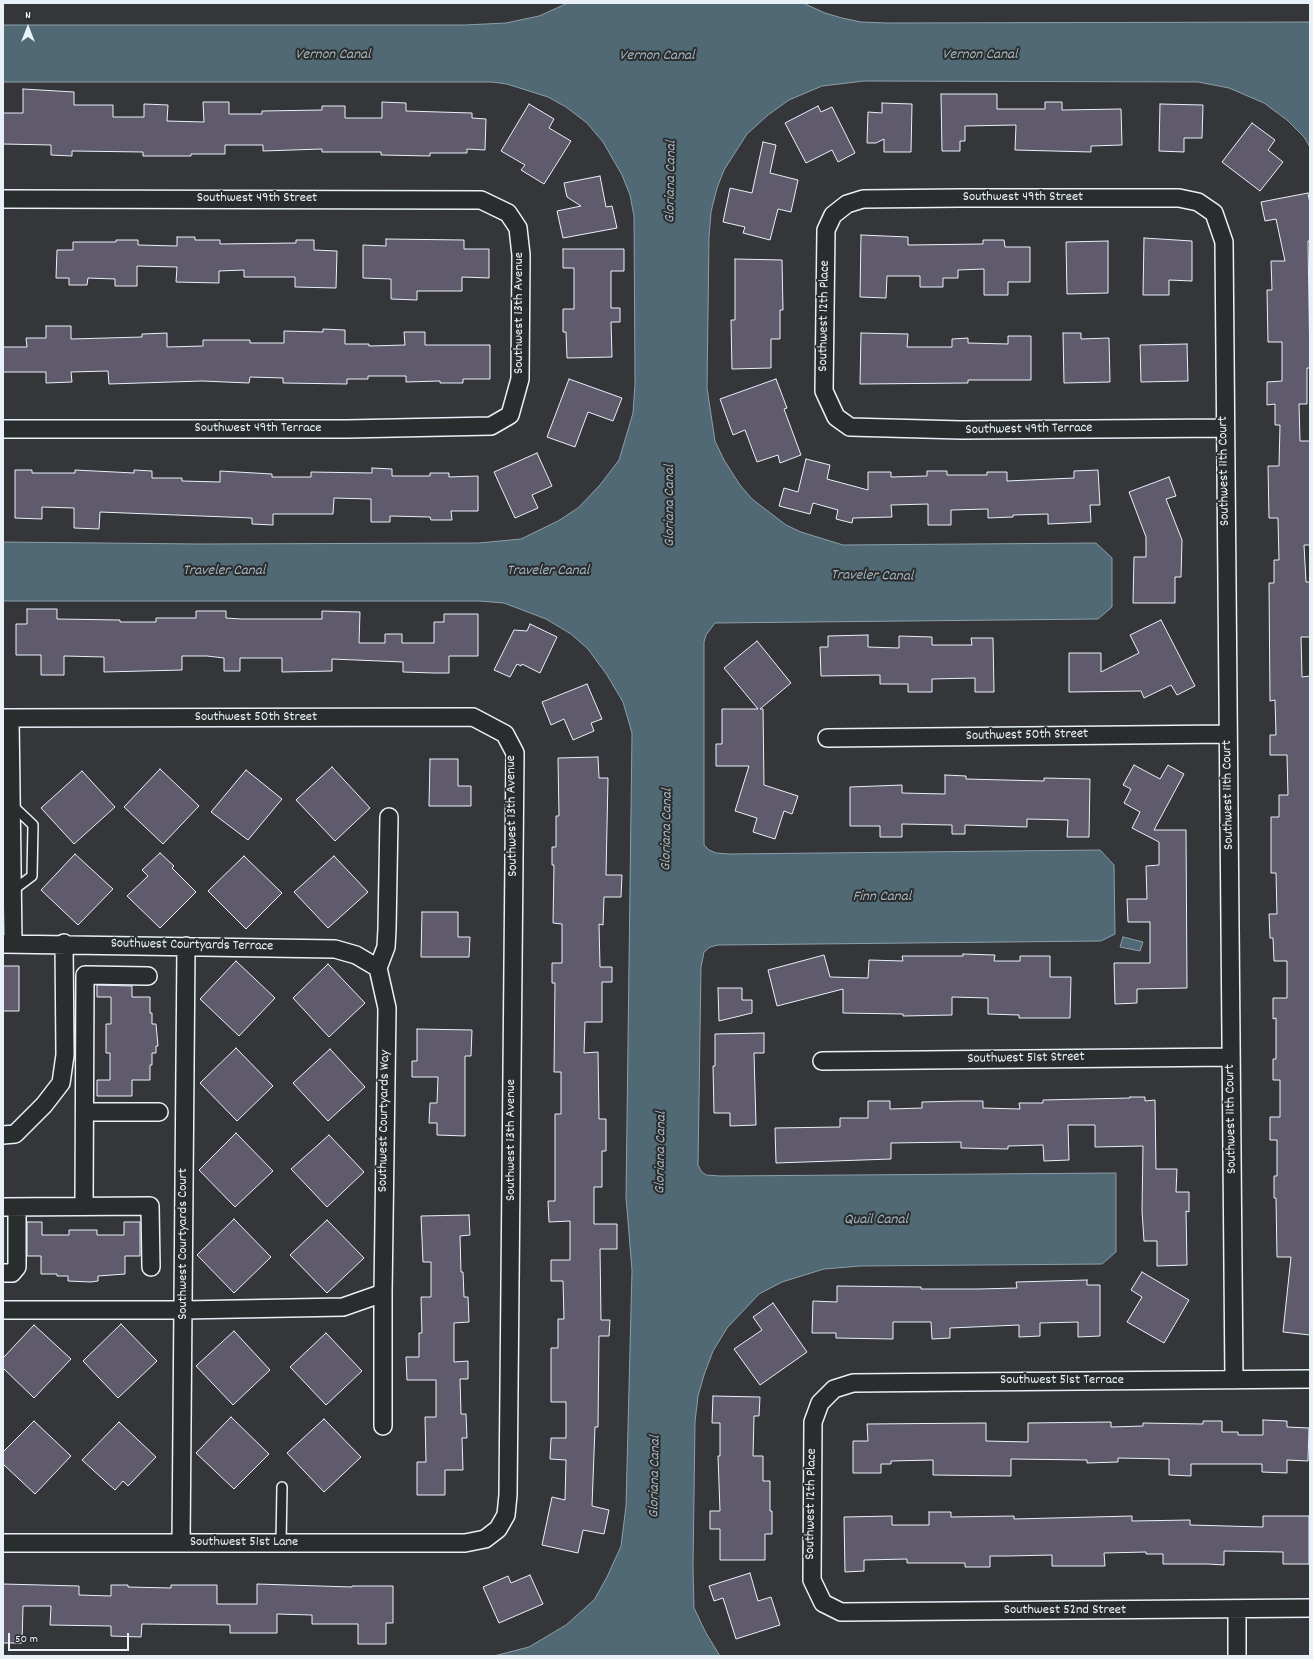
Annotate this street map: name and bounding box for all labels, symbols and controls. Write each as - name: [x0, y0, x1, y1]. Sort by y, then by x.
- north arrow: [8, 8, 48, 48]
- text: N: [25, 8, 31, 24]
- water label: Vernon Canal: [295, 47, 371, 65]
- water label: Vernon Canal: [942, 47, 1018, 65]
- water label: Vernon Canal: [619, 48, 695, 66]
- water label: Gloriana Canal: [662, 141, 682, 223]
- street label: Southwest 49th Street: [963, 190, 1083, 206]
- street label: Southwest 49th Street: [197, 191, 317, 207]
- street label: Southwest 13th Avenue: [512, 252, 528, 374]
- street label: Southwest 12th Place: [816, 260, 834, 372]
- street label: Southwest 11th Court: [1216, 416, 1234, 526]
- street label: Southwest 49th Terrace: [965, 420, 1093, 440]
- street label: Southwest 49th Terrace: [195, 421, 321, 437]
- water label: Gloriana Canal: [662, 465, 680, 547]
- water label: Traveler Canal: [183, 563, 265, 581]
- water label: Traveler Canal: [507, 563, 589, 581]
- water label: Traveler Canal: [831, 567, 913, 587]
- street label: Southwest 50th Street: [195, 710, 317, 726]
- street label: Southwest 50th Street: [966, 727, 1088, 745]
- street label: Southwest 11th Court: [1220, 740, 1238, 850]
- street label: Southwest 13th Avenue: [504, 755, 522, 877]
- water label: Gloriana Canal: [658, 789, 678, 871]
- water label: Finn Canal: [853, 889, 911, 907]
- street label: Southwest Courtyards Terrace: [111, 936, 273, 956]
- street label: Southwest Courtyards Way: [375, 1050, 395, 1192]
- street label: Southwest 51st Street: [967, 1050, 1085, 1068]
- street label: Southwest 11th Court: [1223, 1064, 1241, 1174]
- street label: Southwest 13th Avenue: [504, 1079, 520, 1201]
- water label: Gloriana Canal: [652, 1112, 672, 1194]
- street label: Southwest Courtyards Court: [176, 1168, 192, 1320]
- water label: Quail Canal: [844, 1212, 908, 1230]
- street label: Southwest 51st Terrace: [1000, 1373, 1124, 1389]
- water label: Gloriana Canal: [646, 1436, 666, 1518]
- street label: Southwest 12th Place: [803, 1448, 821, 1560]
- street label: Southwest 51st Lane: [190, 1535, 298, 1551]
- street label: Southwest 52nd Street: [1004, 1603, 1126, 1619]
- scale bar: [10, 1625, 131, 1651]
- text: 50 m: [15, 1631, 38, 1648]

